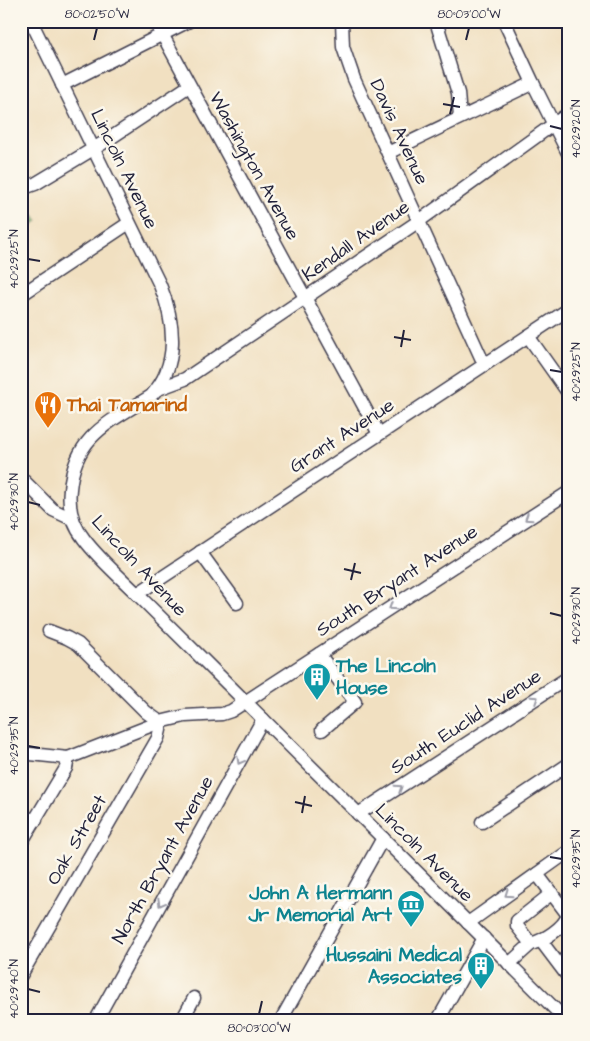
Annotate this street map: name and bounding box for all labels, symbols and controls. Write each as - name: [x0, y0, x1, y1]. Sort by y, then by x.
- text: 80°02'50"W: [65, 6, 130, 23]
- text: 80°03'00"W: [438, 6, 501, 23]
- street label: Davis Avenue: [363, 75, 435, 189]
- street label: Washington Avenue: [201, 87, 306, 246]
- text: 40°29'20"N: [568, 99, 585, 158]
- street label: Lincoln Avenue: [83, 105, 165, 233]
- street label: Kendall Avenue: [297, 194, 415, 288]
- text: 40°29'25"N: [6, 229, 23, 289]
- text: 40°29'25"N: [568, 342, 585, 402]
- restaurant icon: Thai Tamarind: [33, 390, 63, 429]
- place label: Thai Tamarind: [66, 392, 187, 419]
- street label: Grant Avenue: [284, 392, 400, 480]
- text: 40°29'30"N: [6, 473, 23, 531]
- street label: Lincoln Avenue: [85, 509, 193, 623]
- one-way arrow: [524, 512, 533, 522]
- street label: South Bryant Avenue: [311, 519, 484, 644]
- text: 40°29'30"N: [568, 587, 585, 645]
- one-way arrow: [388, 601, 397, 610]
- place label: The Lincoln House: [335, 653, 436, 702]
- building icon: The Lincoln House: [302, 662, 332, 701]
- street label: South Euclid Avenue: [385, 663, 547, 781]
- one-way arrow: [529, 696, 539, 705]
- text: 40°29'35"N: [6, 716, 23, 775]
- one-way arrow: [236, 756, 246, 765]
- street label: North Bryant Avenue: [106, 771, 221, 949]
- one-way arrow: [394, 784, 403, 794]
- street label: Oak Street: [40, 790, 114, 890]
- street label: Lincoln Avenue: [368, 797, 480, 909]
- text: 40°29'35"N: [568, 829, 585, 888]
- place label: John A Hermann Jr Memorial Art: [247, 880, 392, 929]
- one-way arrow: [504, 888, 514, 897]
- museum icon: John A Hermann Jr Memorial Art: [396, 889, 426, 928]
- one-way arrow: [157, 898, 167, 907]
- place label: Hussaini Medical Associates: [326, 942, 462, 991]
- building icon: Hussaini Medical Associates: [466, 951, 496, 990]
- text: 40°29'40"N: [6, 958, 23, 1019]
- text: 80°03'00"W: [228, 1020, 291, 1037]

